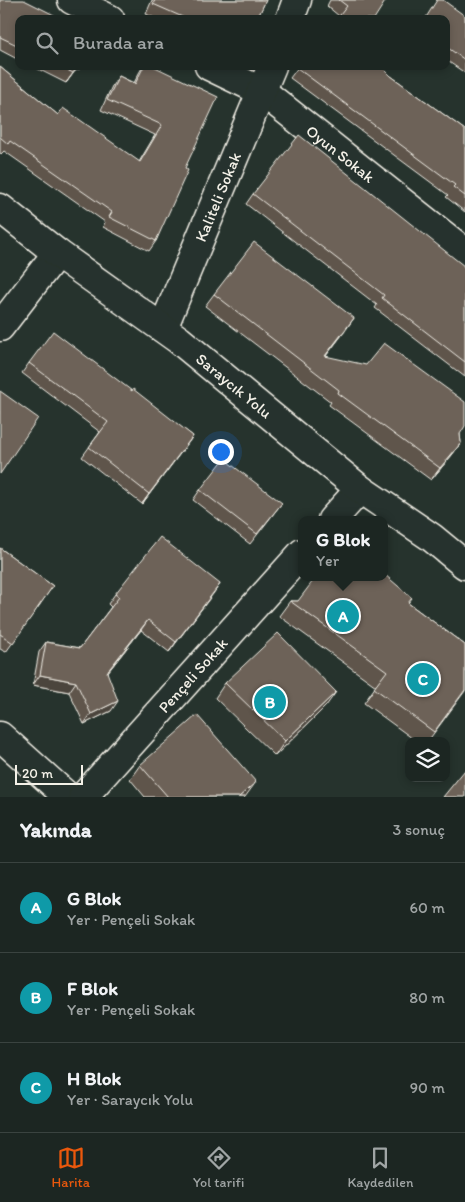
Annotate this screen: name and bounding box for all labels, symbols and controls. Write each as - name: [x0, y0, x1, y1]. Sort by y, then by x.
- search box: [15, 15, 450, 70]
- icon: search: [33, 29, 61, 57]
- text: Burada ara: [73, 31, 164, 54]
- street label: Oyun Sokak: [302, 121, 379, 187]
- street label: Kaliteli Sokak: [191, 150, 245, 245]
- street label: Saraycık Yolu: [192, 349, 276, 423]
- your location: [208, 439, 234, 465]
- popup: [298, 516, 388, 581]
- text: G Blok: [316, 528, 370, 551]
- text: Yer: [316, 551, 339, 570]
- pin: A: [327, 597, 359, 635]
- street label: Pençeli Sokak: [154, 633, 232, 717]
- pin: C: [407, 660, 439, 698]
- pin: B: [254, 683, 286, 721]
- map controls: [405, 737, 450, 782]
- button: layers: [405, 737, 450, 782]
- scale bar: [15, 762, 82, 785]
- text: 20 m: [22, 765, 53, 782]
- text: Yakında: [20, 817, 92, 842]
- text: 3 sonuç: [393, 820, 445, 839]
- text: G Blok: [67, 887, 121, 910]
- text: A: [31, 898, 41, 917]
- text: 60 m: [410, 898, 445, 917]
- text: Yer · Pençeli Sokak: [67, 910, 195, 929]
- text: F Blok: [67, 977, 118, 1000]
- text: B: [31, 988, 41, 1007]
- text: 80 m: [409, 988, 445, 1007]
- text: Yer · Pençeli Sokak: [67, 1000, 195, 1019]
- text: H Blok: [67, 1067, 121, 1090]
- text: C: [31, 1078, 41, 1097]
- text: 90 m: [410, 1078, 445, 1097]
- text: Yer · Saraycık Yolu: [67, 1090, 193, 1109]
- tab: Harita: [51, 1144, 90, 1191]
- tab: Yol tarifi: [193, 1144, 244, 1191]
- tab: Kaydedilen: [347, 1144, 414, 1191]

